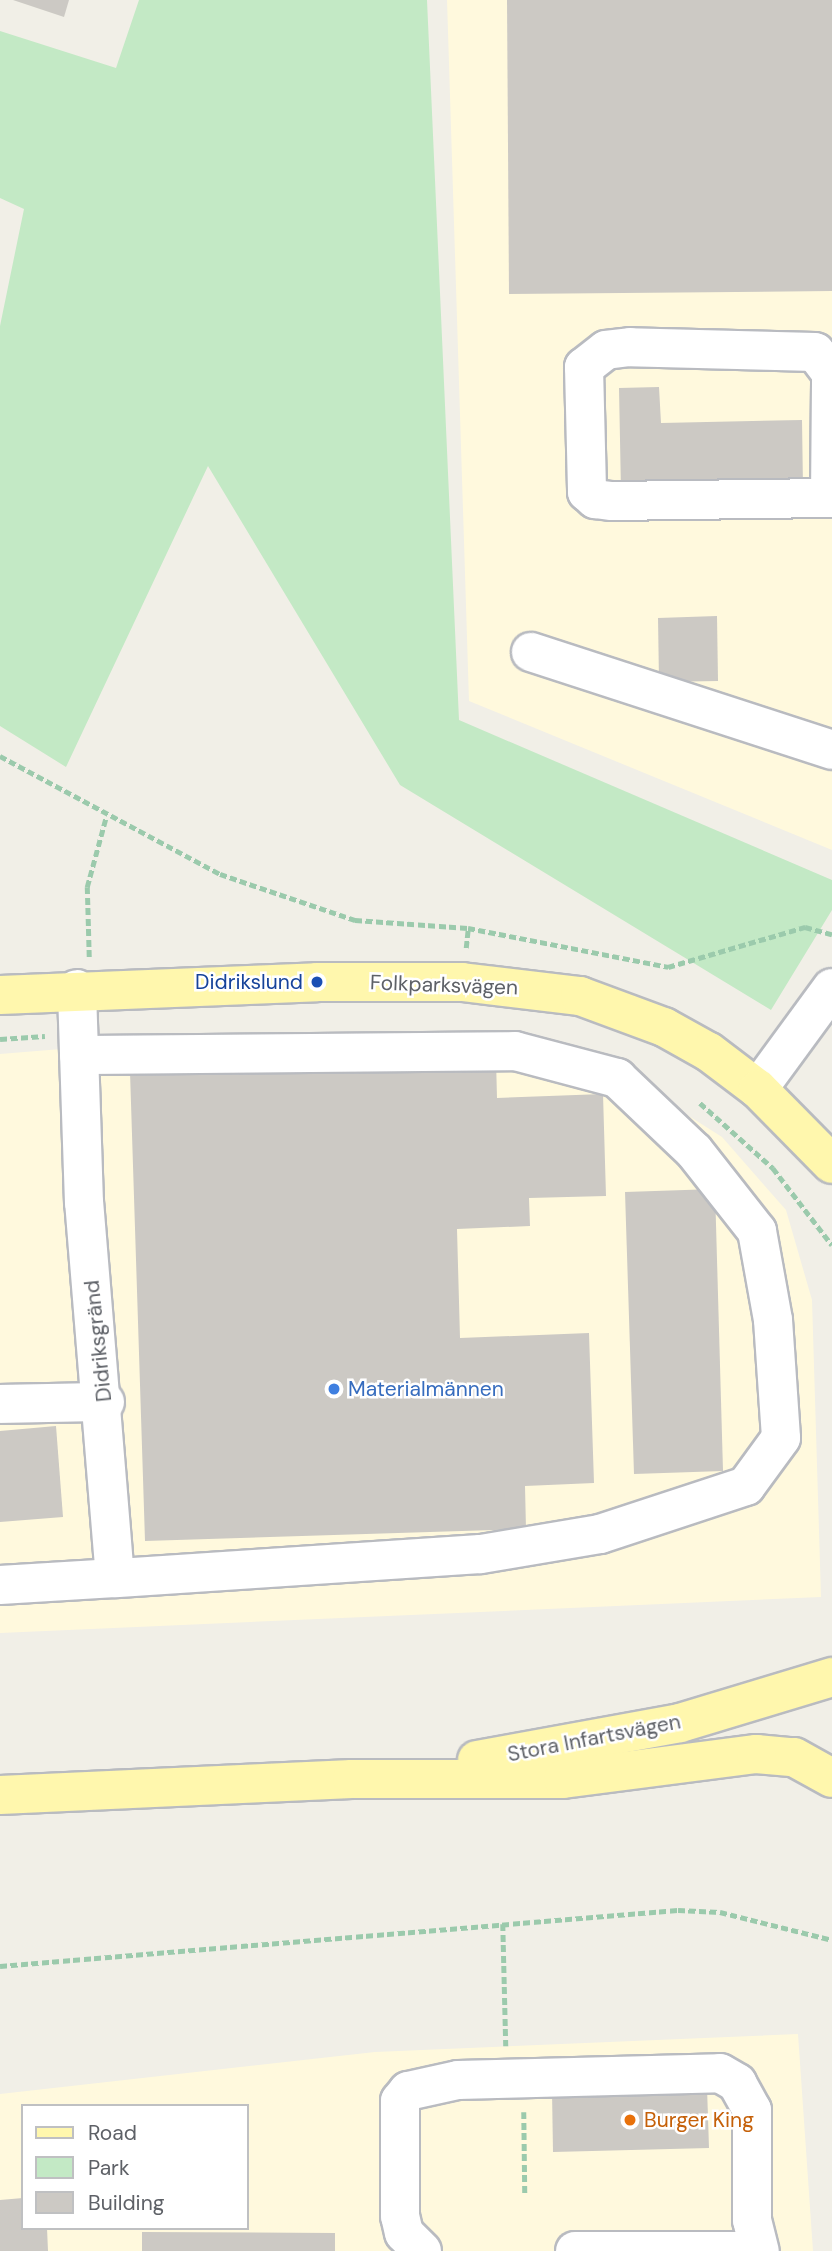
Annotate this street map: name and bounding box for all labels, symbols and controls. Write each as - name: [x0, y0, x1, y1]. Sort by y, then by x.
- place label: Didrikslund: [195, 969, 303, 995]
- street label: Folkparksvägen: [370, 970, 518, 1000]
- marker: Didrikslund: [309, 974, 325, 990]
- street label: Didriksgränd: [79, 1279, 117, 1403]
- place label: Materialmännen: [348, 1376, 504, 1402]
- marker: Materialmännen: [326, 1381, 342, 1397]
- street label: Stora Infartsvägen: [505, 1709, 683, 1767]
- legend: [21, 2104, 248, 2230]
- place label: Burger King: [644, 2107, 754, 2133]
- marker: Burger King: [622, 2112, 638, 2128]
- text: Road: [88, 2119, 137, 2147]
- text: Park: [88, 2154, 129, 2182]
- text: Building: [88, 2189, 164, 2217]

